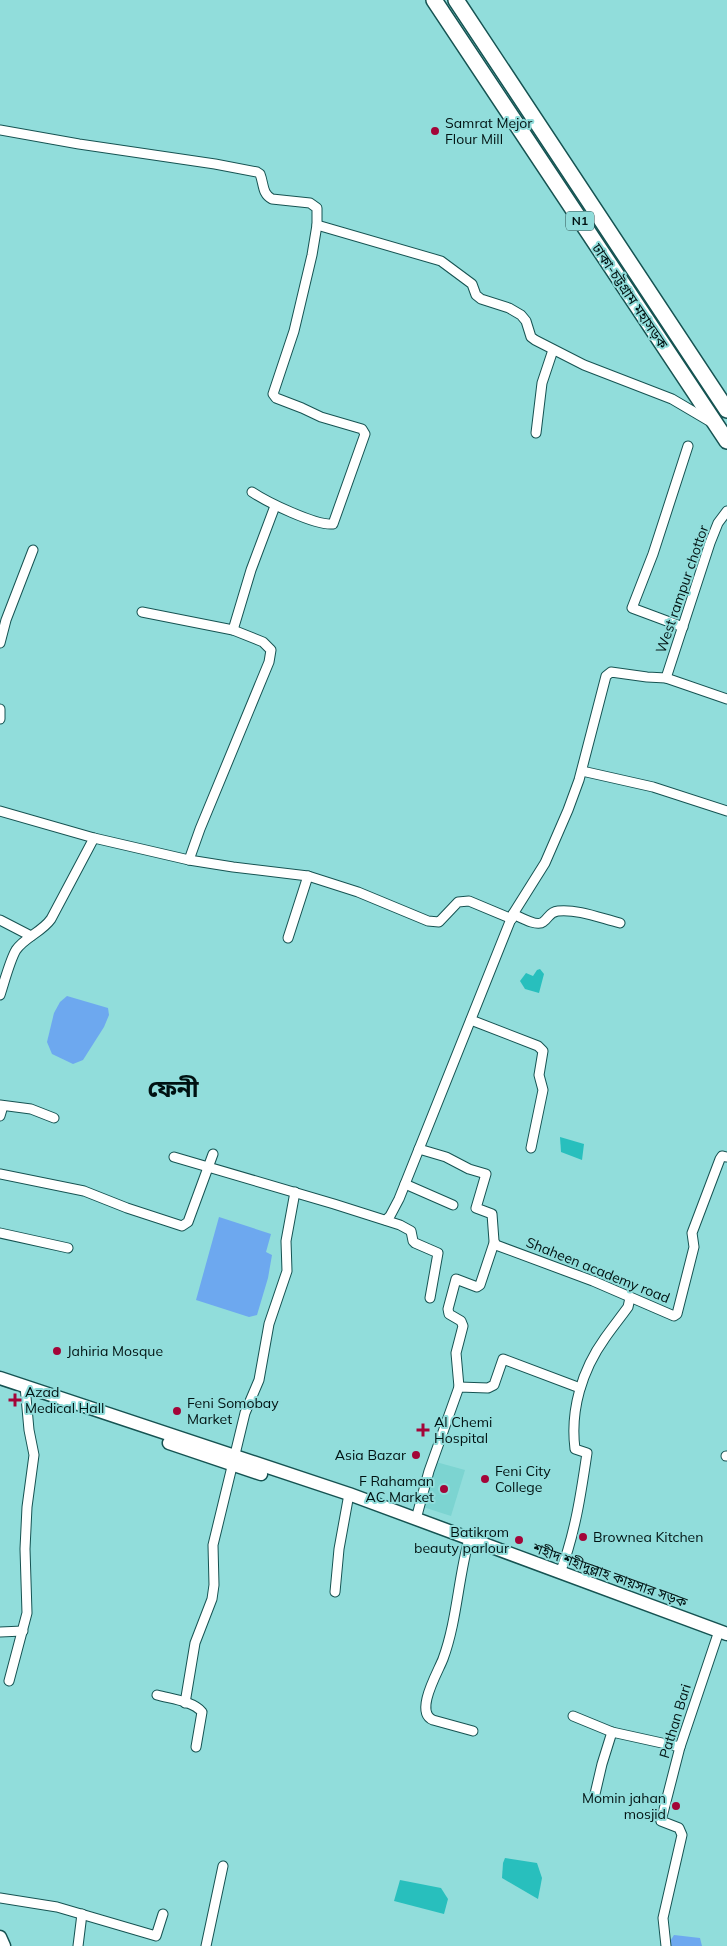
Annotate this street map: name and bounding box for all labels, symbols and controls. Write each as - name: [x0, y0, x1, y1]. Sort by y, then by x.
- place label: Samrat Mejor Flour Mill: [445, 114, 533, 148]
- marker: Samrat Mejor Flour Mill: [429, 125, 441, 137]
- road number: N1: [566, 212, 594, 230]
- street label: ঢাকা-চট্টগ্রাম মহাসড়ক: [588, 239, 672, 353]
- street label: West rampur chottor: [652, 522, 713, 655]
- district label: ফেনী: [147, 1073, 200, 1103]
- street label: Shaheen academy road: [524, 1233, 672, 1307]
- place label: Jahiria Mosque: [67, 1342, 163, 1360]
- marker: Jahiria Mosque: [51, 1345, 63, 1357]
- place label: Azad Medical Hall: [25, 1383, 104, 1417]
- marker: Azad Medical Hall: [9, 1394, 21, 1406]
- place label: Feni Somobay Market: [187, 1394, 279, 1428]
- marker: Feni Somobay Market: [171, 1405, 183, 1417]
- place label: Al Chemi Hospital: [434, 1413, 492, 1447]
- marker: Al Chemi Hospital: [416, 1423, 430, 1437]
- place label: Asia Bazar: [335, 1446, 407, 1464]
- marker: Asia Bazar: [410, 1449, 422, 1461]
- place label: Feni City College: [495, 1462, 551, 1496]
- place label: F Rahaman AC Market: [359, 1472, 434, 1506]
- marker: Feni City College: [479, 1473, 491, 1485]
- marker: F Rahaman AC Market: [438, 1483, 450, 1495]
- place label: Batikrom beauty parlour: [414, 1523, 510, 1557]
- place label: Brownea Kitchen: [593, 1528, 703, 1546]
- marker: Brownea Kitchen: [577, 1531, 589, 1543]
- marker: Batikrom beauty parlour: [513, 1534, 525, 1546]
- street label: শহীদ শহীদুল্লাহ কায়সার সড়ক: [529, 1538, 690, 1612]
- street label: Pathan Bari: [655, 1682, 695, 1760]
- place label: Momin jahan mosjid: [582, 1789, 666, 1823]
- marker: Momin jahan mosjid: [670, 1800, 682, 1812]

